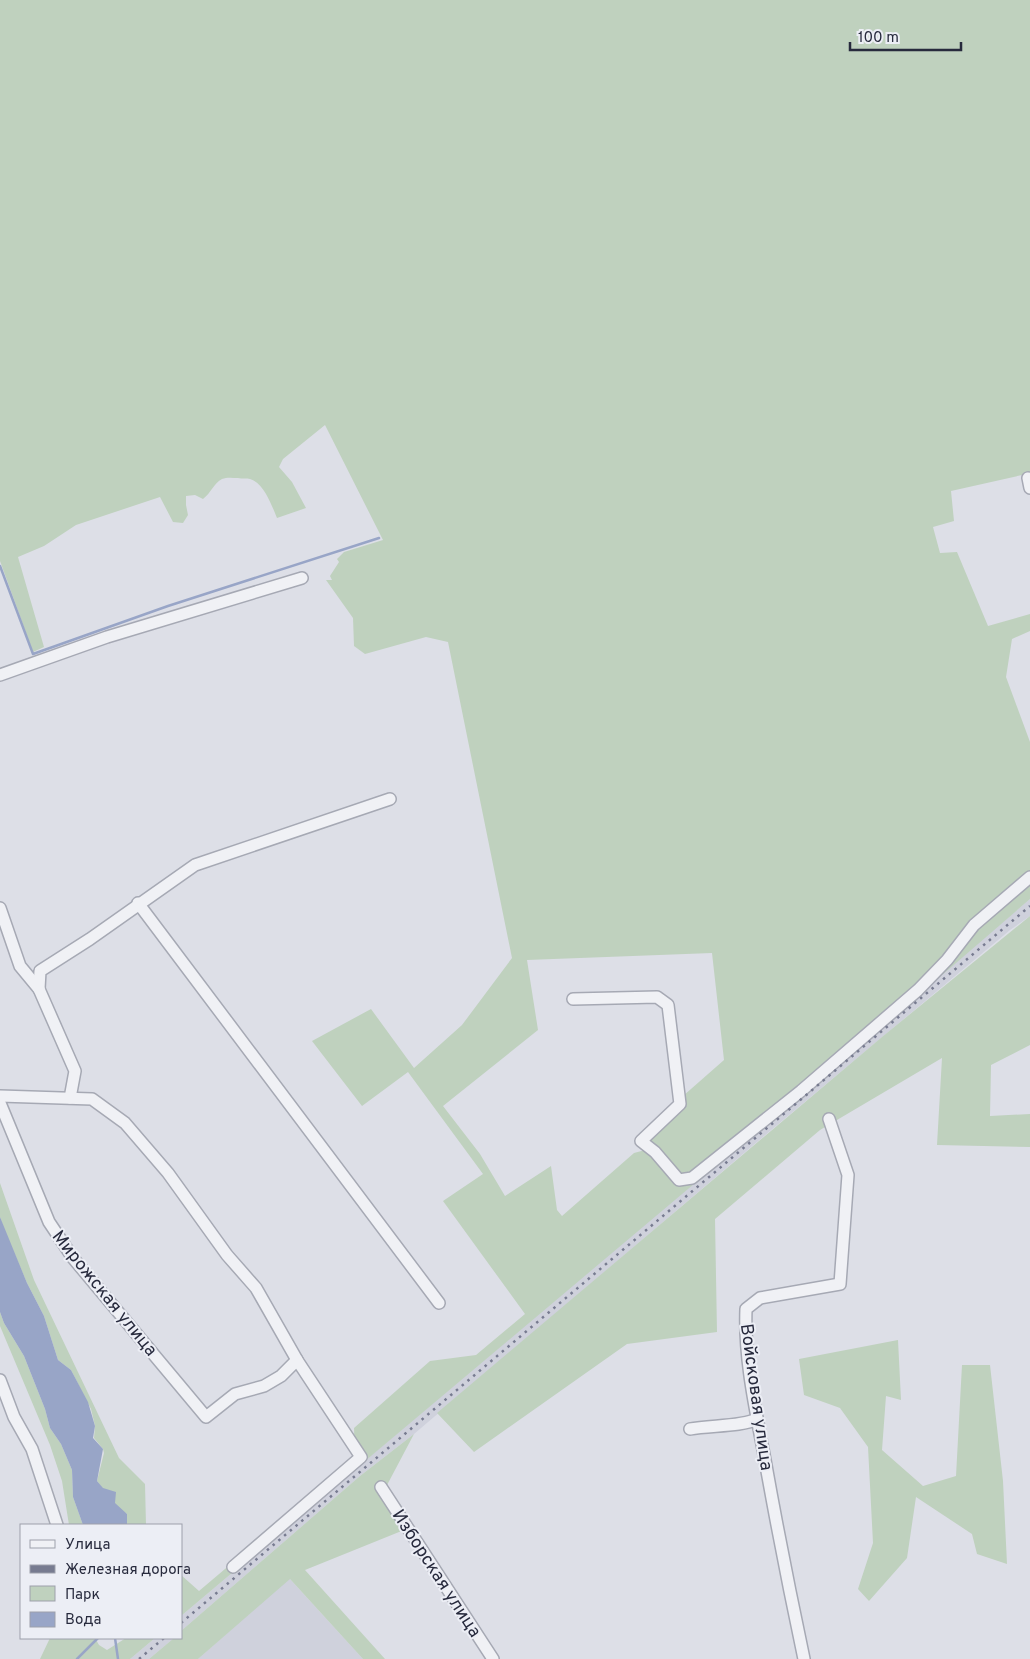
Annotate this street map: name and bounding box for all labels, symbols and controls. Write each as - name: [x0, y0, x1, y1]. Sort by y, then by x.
- scale bar: [850, 20, 961, 52]
- text: 100 m: [858, 29, 899, 48]
- street label: Мирожская улица: [46, 1226, 162, 1362]
- street label: Войсковая улица: [734, 1322, 777, 1472]
- street label: Изборская улица: [386, 1505, 486, 1642]
- legend: [20, 1524, 182, 1639]
- text: Улица: [65, 1536, 110, 1555]
- text: Железная дорога: [65, 1561, 191, 1580]
- text: Парк: [65, 1586, 100, 1605]
- text: Вода: [65, 1611, 101, 1630]

